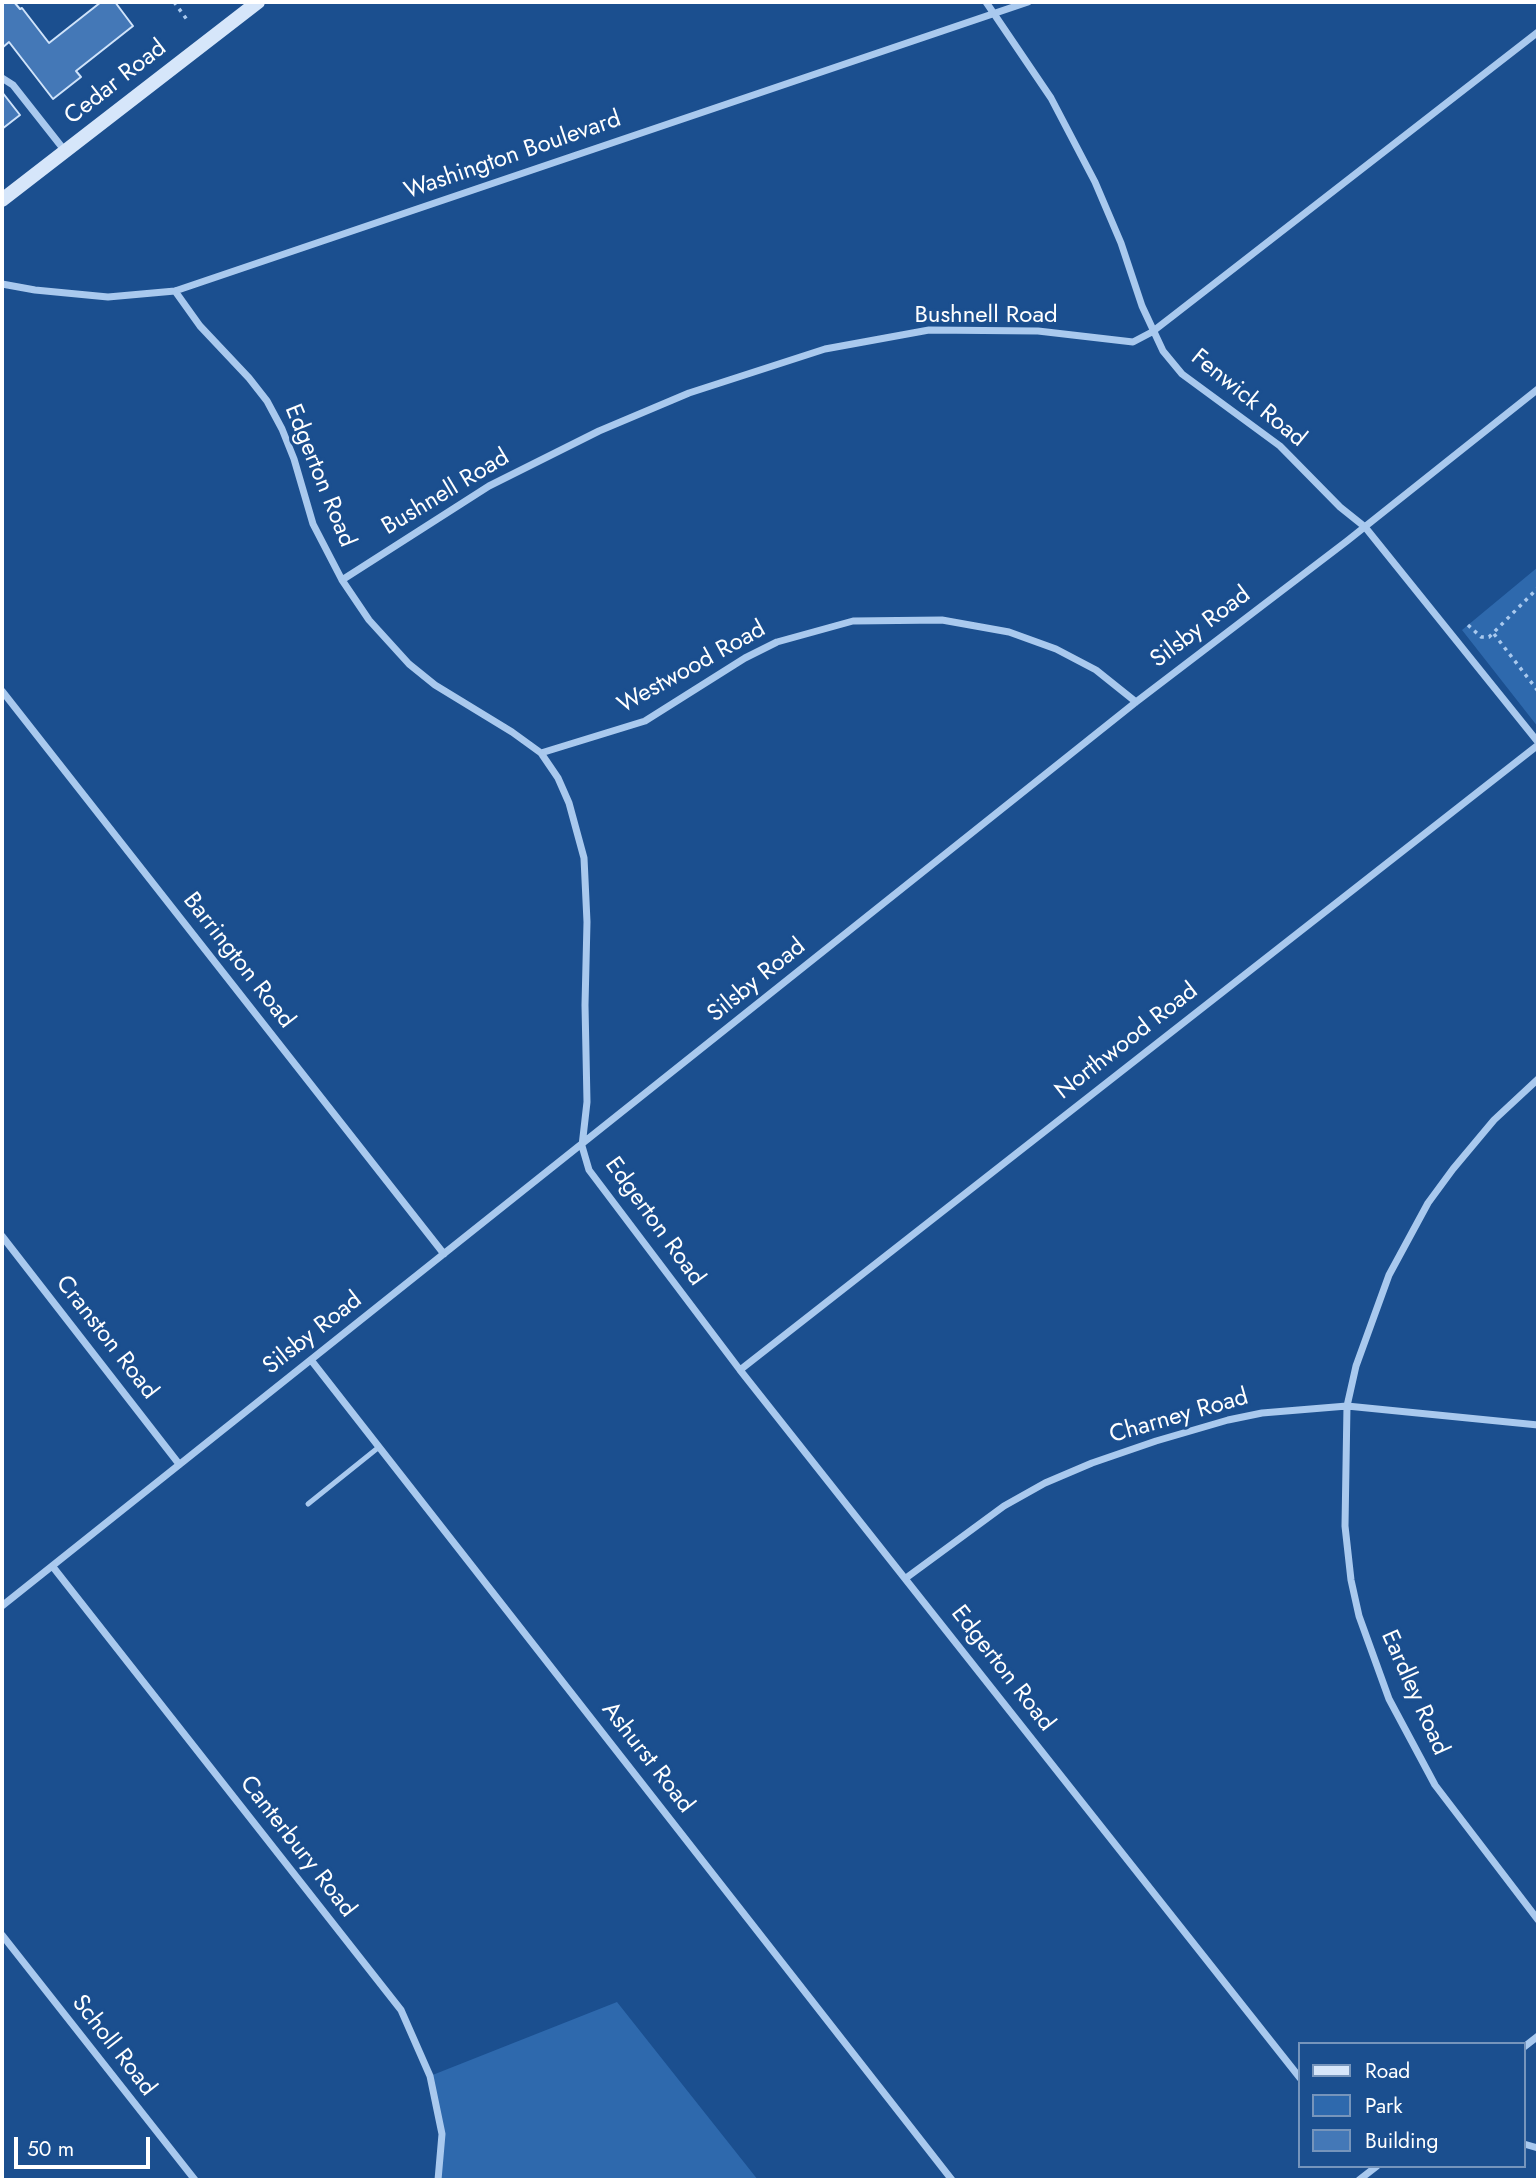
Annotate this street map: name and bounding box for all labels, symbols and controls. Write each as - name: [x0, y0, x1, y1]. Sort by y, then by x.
- street label: Cedar Road: [59, 34, 173, 132]
- street label: Washington Boulevard: [401, 105, 625, 207]
- street label: Bushnell Road: [914, 302, 1058, 330]
- street label: Fenwick Road: [1185, 344, 1311, 454]
- street label: Edgerton Road: [277, 400, 361, 552]
- street label: Bushnell Road: [377, 444, 515, 542]
- street label: Silsby Road: [1145, 581, 1257, 675]
- street label: Westwood Road: [613, 616, 771, 720]
- street label: Barrington Road: [176, 887, 300, 1035]
- street label: Silsby Road: [702, 933, 812, 1029]
- street label: Northwood Road: [1050, 977, 1204, 1107]
- street label: Edgerton Road: [598, 1152, 710, 1292]
- street label: Cranston Road: [49, 1270, 163, 1406]
- street label: Silsby Road: [258, 1287, 368, 1381]
- street label: Charney Road: [1106, 1383, 1252, 1451]
- street label: Edgerton Road: [944, 1600, 1060, 1738]
- street label: Eardley Road: [1374, 1626, 1454, 1760]
- street label: Ashurst Road: [595, 1697, 699, 1819]
- street label: Canterbury Road: [233, 1770, 361, 1924]
- street label: Scholl Road: [65, 1990, 161, 2102]
- legend: [1298, 2042, 1526, 2168]
- text: Road: [1365, 2056, 1410, 2086]
- text: Park: [1365, 2091, 1402, 2121]
- scale bar: [18, 2122, 154, 2166]
- text: Building: [1365, 2126, 1438, 2156]
- text: 50 m: [27, 2134, 74, 2164]

